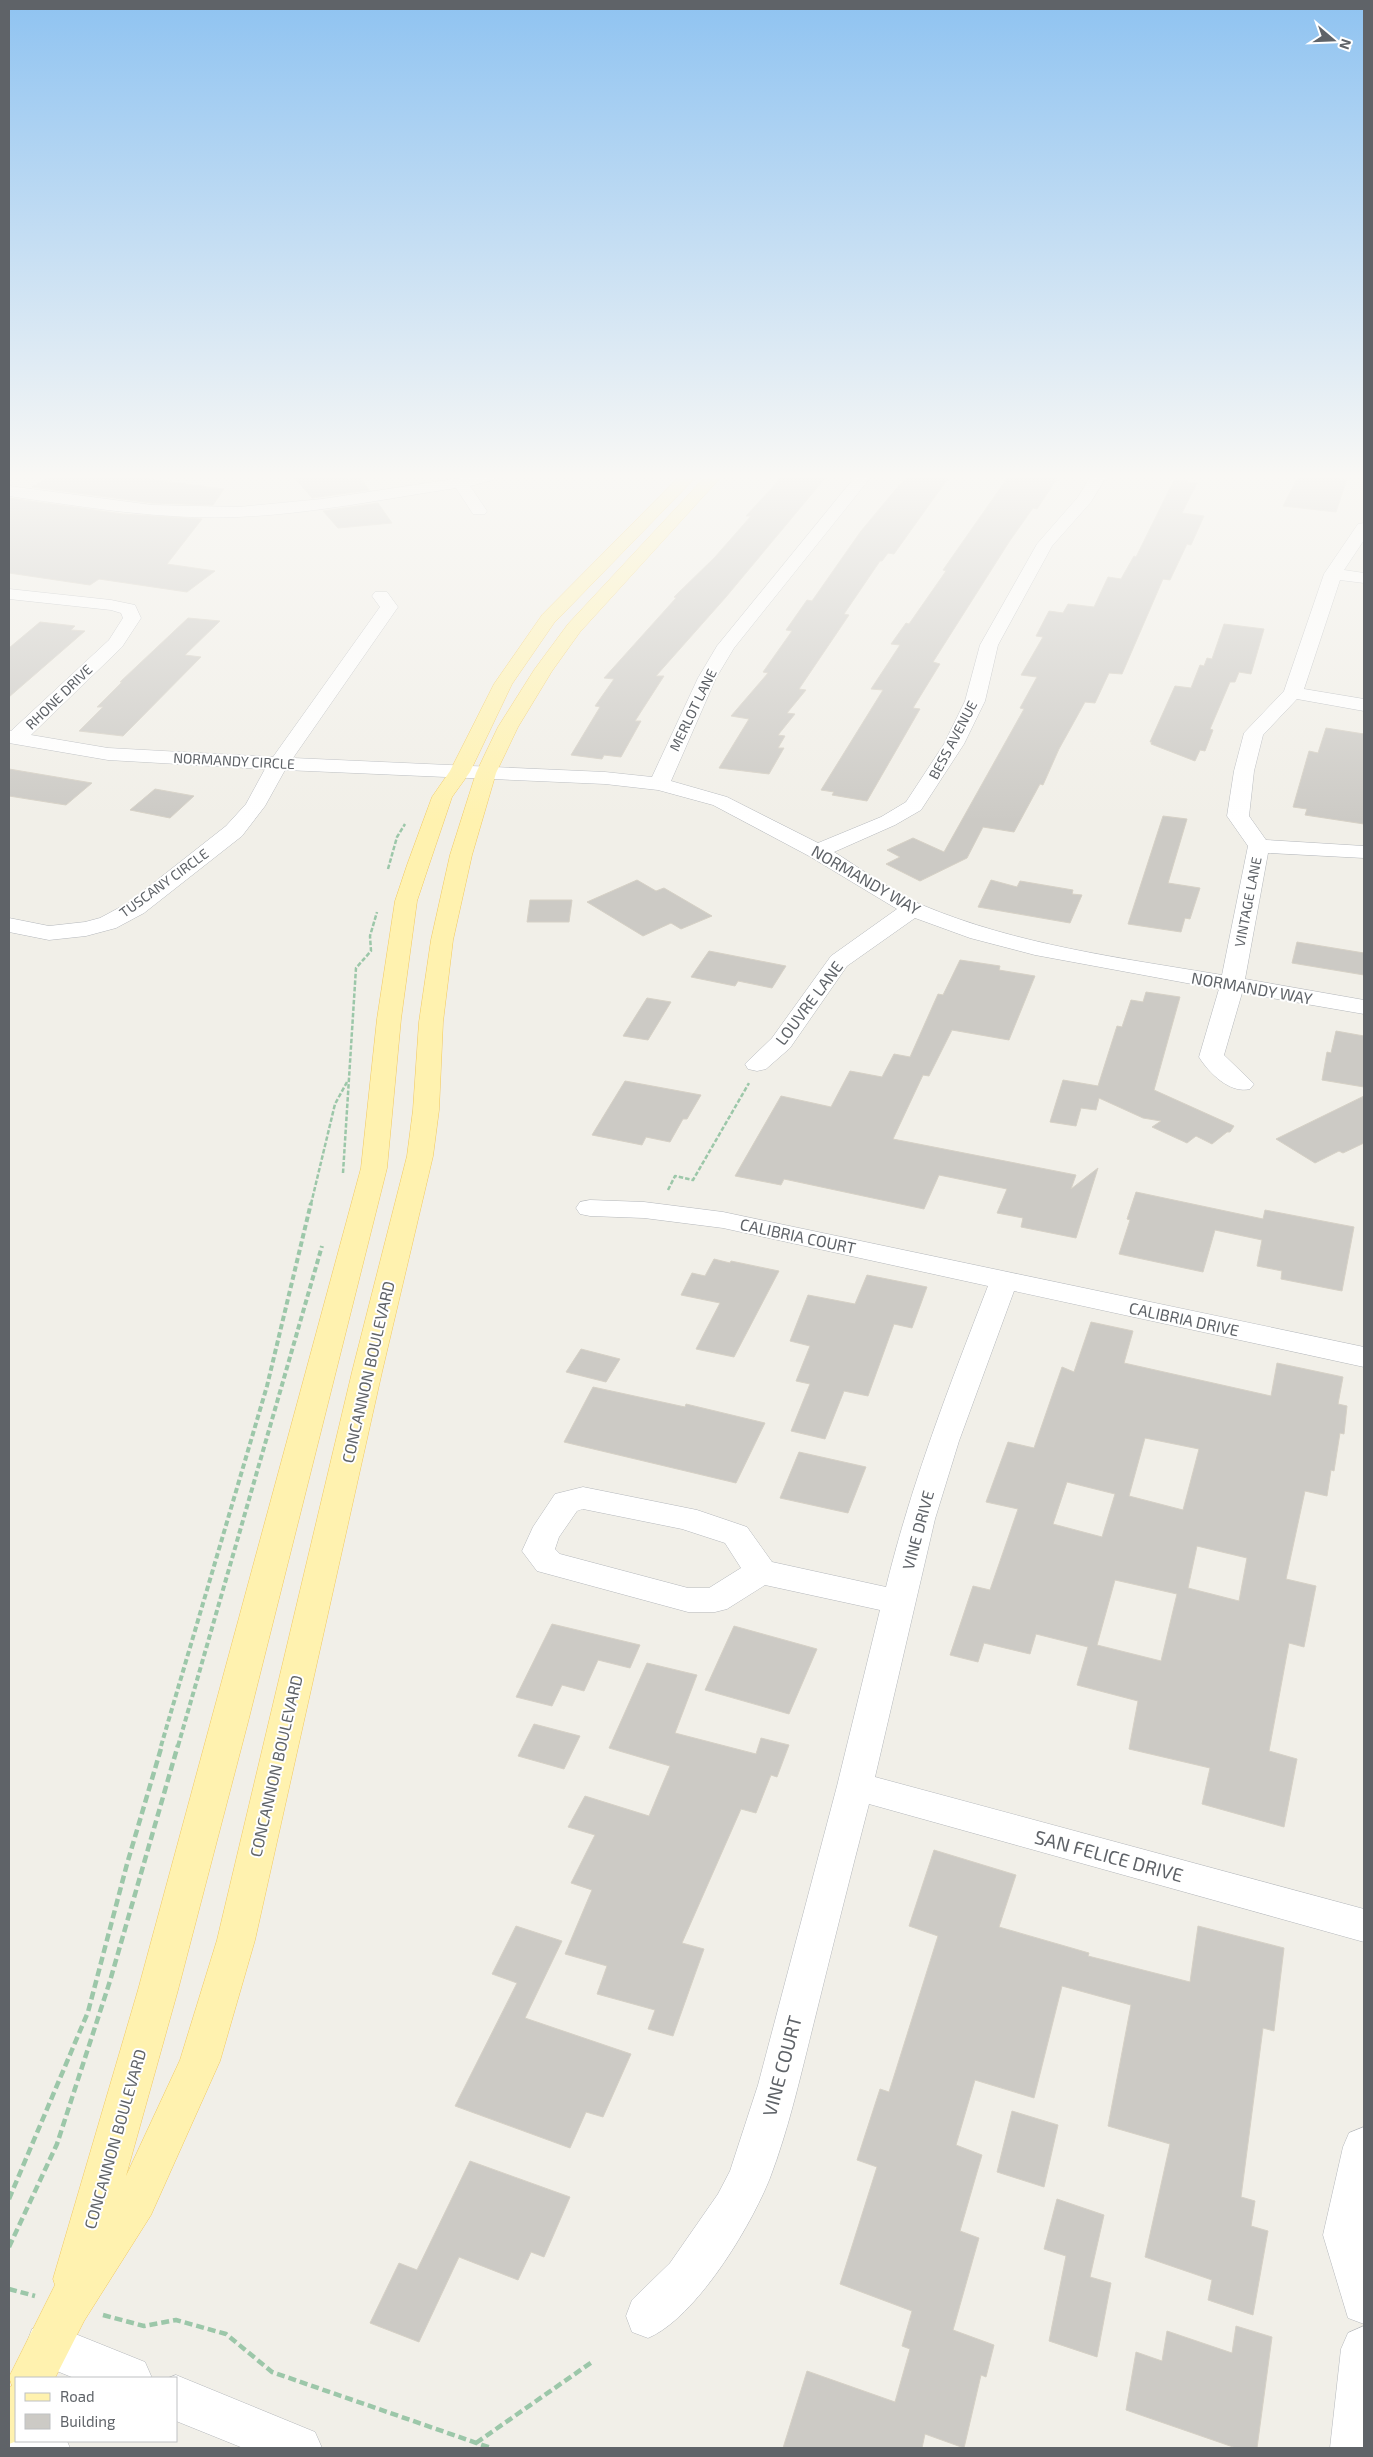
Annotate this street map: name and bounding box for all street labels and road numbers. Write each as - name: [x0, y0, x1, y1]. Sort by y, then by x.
- street label: RHONE DRIVE: [22, 660, 96, 733]
- street label: MERLOT LANE: [665, 666, 720, 754]
- street label: BESS AVENUE: [925, 697, 980, 782]
- street label: NORMANDY CIRCLE: [173, 749, 295, 772]
- street label: NORMANDY WAY: [808, 841, 924, 918]
- street label: TUSCANY CIRCLE: [116, 845, 212, 921]
- street label: VINTAGE LANE: [1230, 855, 1265, 948]
- street label: LOUVRE LANE: [771, 957, 846, 1048]
- street label: NORMANDY WAY: [1190, 968, 1314, 1008]
- street label: CALIBRIA COURT: [738, 1214, 858, 1257]
- street label: CONCANNON BOULEVARD: [337, 1279, 398, 1465]
- street label: CALIBRIA DRIVE: [1127, 1298, 1241, 1339]
- street label: VINE DRIVE: [898, 1488, 937, 1572]
- street label: CONCANNON BOULEVARD: [245, 1673, 306, 1859]
- street label: SAN FELICE DRIVE: [1032, 1825, 1186, 1886]
- street label: VINE COURT: [757, 2013, 806, 2119]
- street label: CONCANNON BOULEVARD: [80, 2047, 149, 2231]

